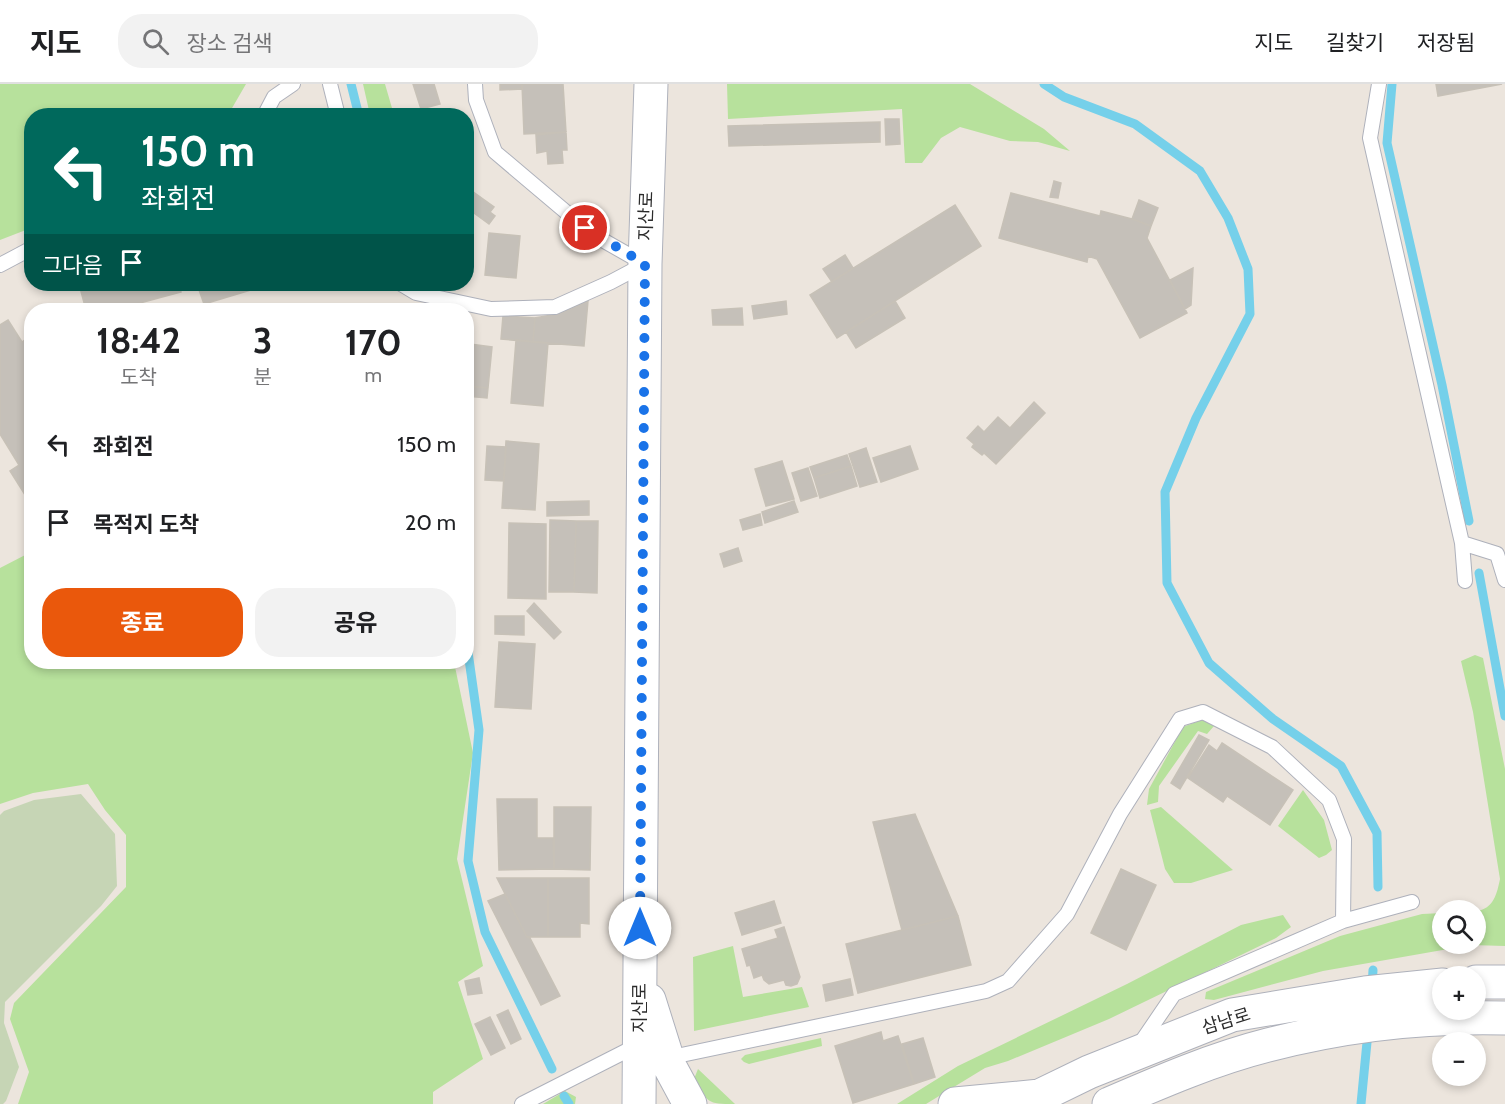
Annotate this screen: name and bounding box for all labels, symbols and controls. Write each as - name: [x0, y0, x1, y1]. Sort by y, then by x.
- search box: [118, 14, 538, 68]
- icon: search: [139, 25, 172, 58]
- text: 지도: [30, 26, 82, 60]
- text: 장소 검색: [187, 30, 272, 57]
- text: 지도: [1254, 30, 1293, 55]
- text: 길찾기: [1326, 30, 1384, 55]
- text: 저장됨: [1417, 30, 1475, 55]
- text: 150 m: [141, 125, 255, 177]
- icon: left: [42, 132, 120, 210]
- text: 좌회전: [141, 182, 216, 215]
- street label: 지산로: [634, 191, 658, 241]
- pin: [559, 202, 610, 253]
- icon: arrive: [568, 211, 601, 244]
- icon: arrive: [115, 246, 148, 279]
- text: 그다음: [42, 252, 103, 279]
- text: 18:42: [96, 318, 181, 362]
- text: 3: [253, 318, 273, 362]
- text: 170: [345, 320, 402, 364]
- text: m: [364, 363, 382, 387]
- text: 도착: [120, 365, 157, 389]
- text: 분: [254, 365, 272, 389]
- icon: left: [42, 428, 75, 461]
- text: 150 m: [397, 431, 456, 458]
- text: 좌회전: [93, 433, 154, 460]
- icon: arrive: [42, 506, 75, 539]
- text: 20 m: [405, 509, 456, 536]
- text: 목적지 도착: [93, 511, 199, 538]
- button: 종료: [42, 588, 243, 657]
- button: 공유: [255, 588, 456, 657]
- position arrow: [608, 896, 672, 960]
- map controls: [1432, 900, 1486, 1086]
- button: search: [1432, 900, 1486, 954]
- button: +: [1432, 966, 1486, 1020]
- street label: 지산로: [629, 983, 651, 1033]
- street label: 삼남로: [1199, 1003, 1253, 1039]
- button: −: [1432, 1032, 1486, 1086]

